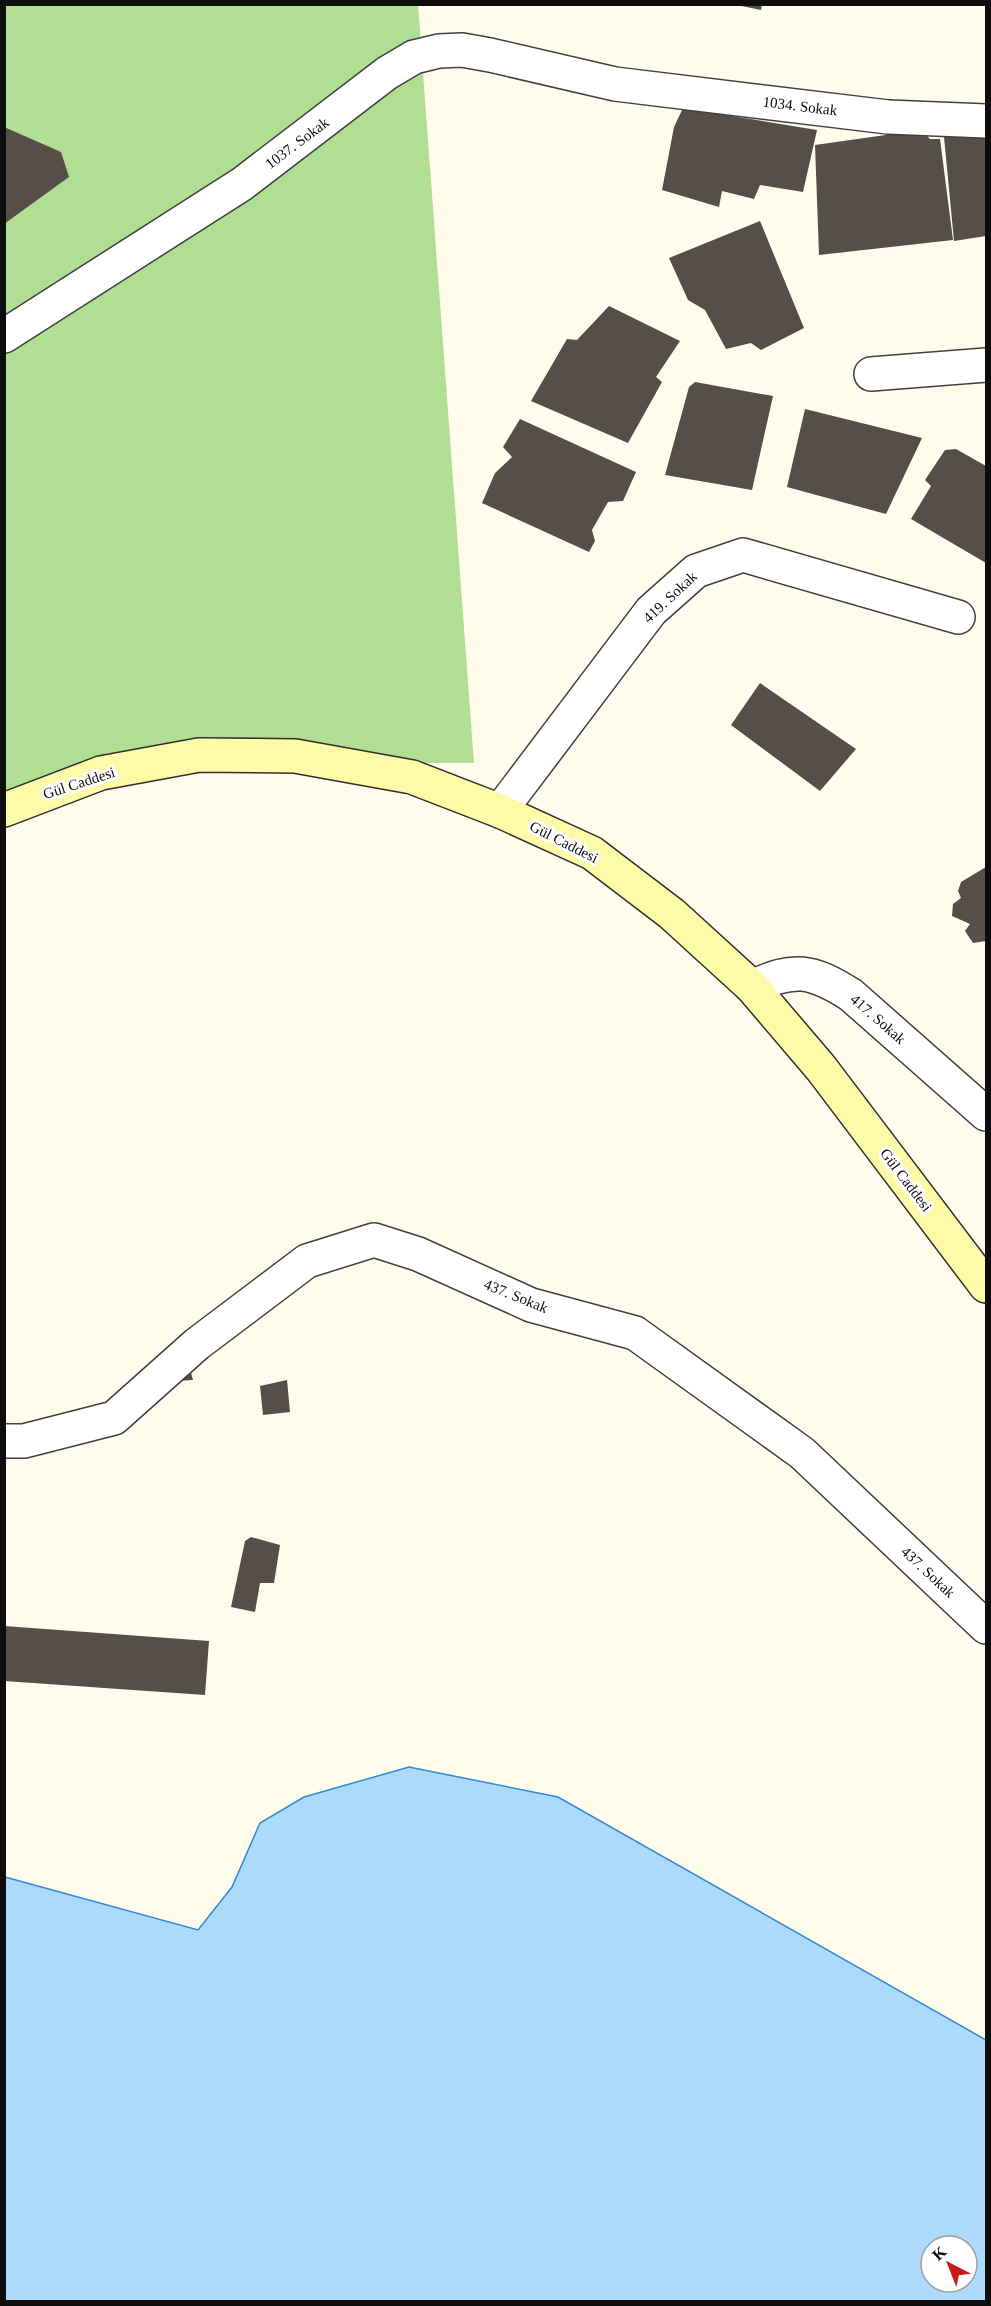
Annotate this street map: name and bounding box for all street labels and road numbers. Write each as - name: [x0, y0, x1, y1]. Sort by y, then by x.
- street label: 1034. Sokak: [762, 93, 839, 119]
- street label: 1037. Sokak: [262, 114, 332, 172]
- street label: 419. Sokak: [640, 568, 701, 626]
- street label: Gül Caddesi: [41, 764, 117, 802]
- street label: Gül Caddesi: [527, 818, 601, 866]
- street label: 417. Sokak: [847, 991, 909, 1048]
- street label: Gül Caddesi: [877, 1145, 935, 1215]
- street label: 437. Sokak: [482, 1276, 551, 1316]
- street label: 437. Sokak: [898, 1543, 959, 1601]

